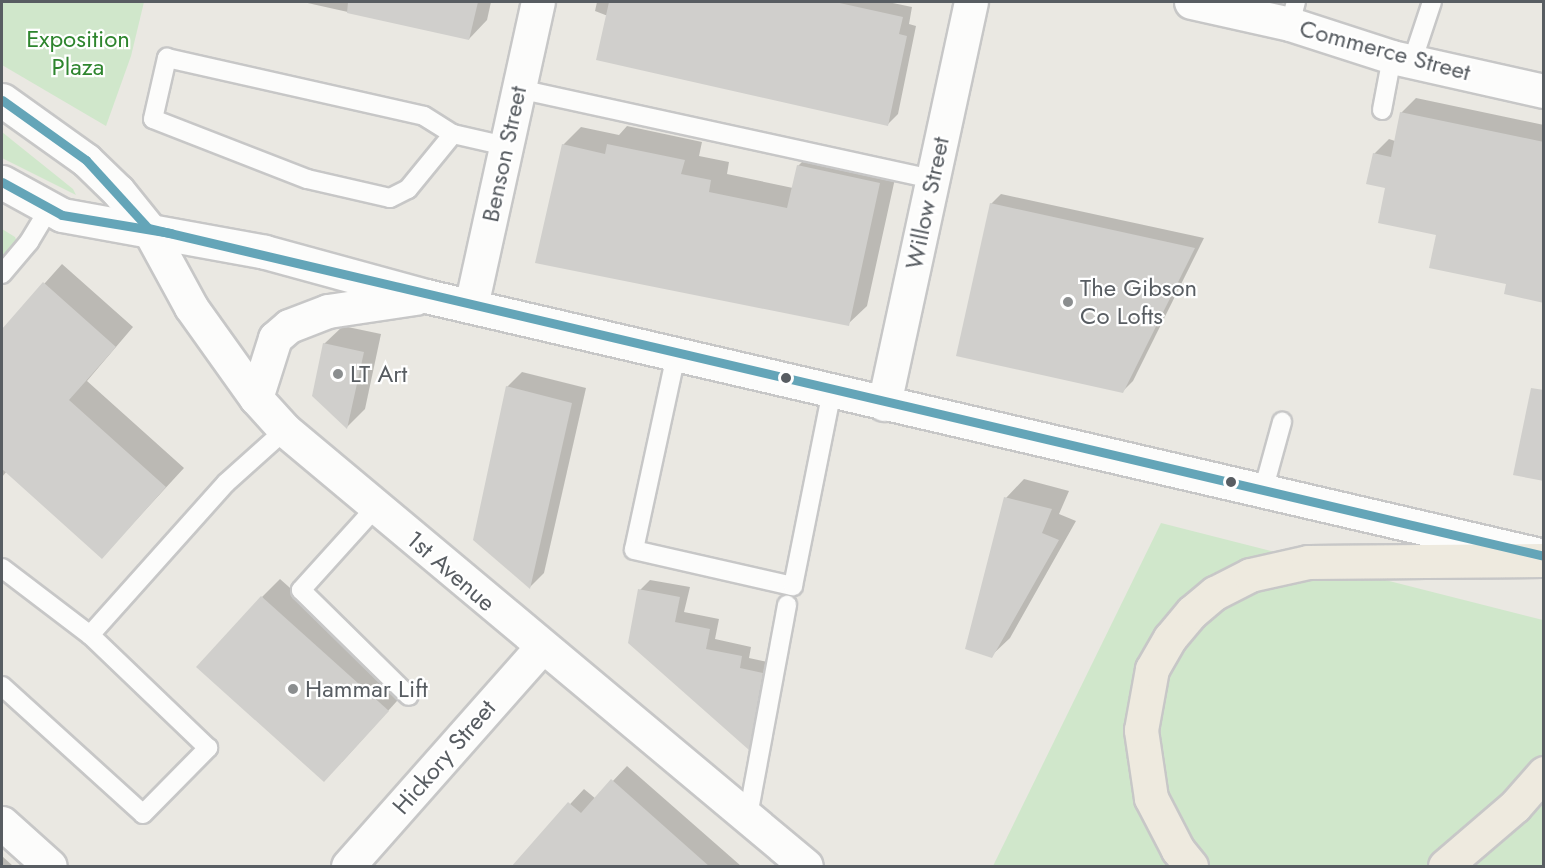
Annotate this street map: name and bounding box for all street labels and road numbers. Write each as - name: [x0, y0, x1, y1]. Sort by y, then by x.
- street label: Commerce Street: [1297, 13, 1473, 87]
- street label: Benson Street: [476, 83, 532, 225]
- street label: Willow Street: [899, 134, 955, 272]
- street label: 1st Avenue: [401, 525, 501, 617]
- street label: Hickory Street: [387, 694, 501, 820]

